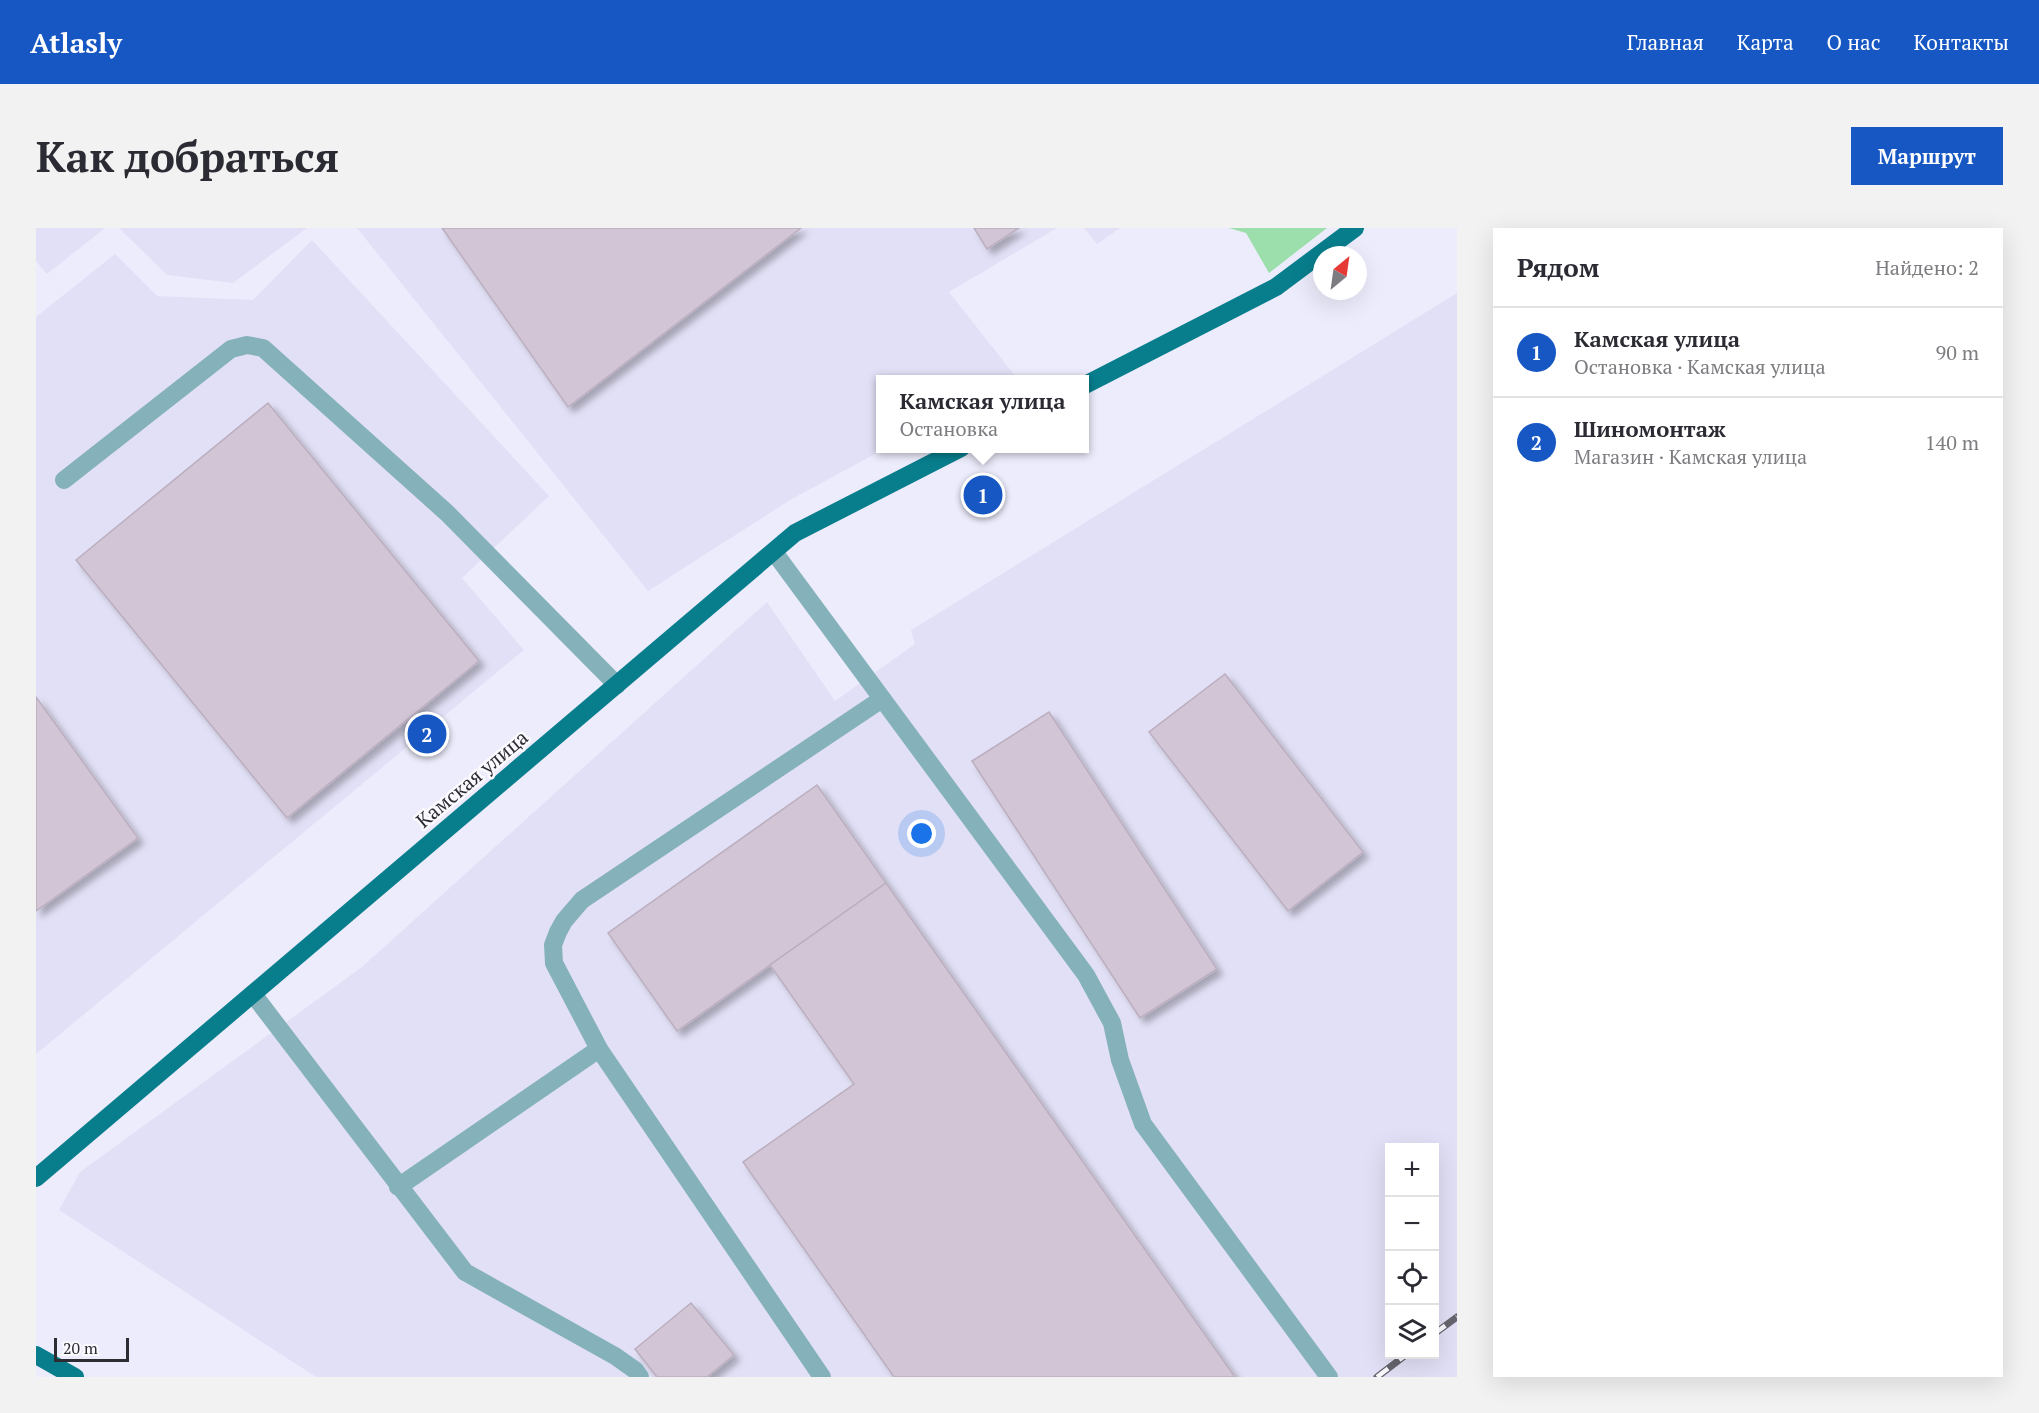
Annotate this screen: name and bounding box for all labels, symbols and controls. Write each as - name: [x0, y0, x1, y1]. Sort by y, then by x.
- text: Atlasly: [30, 24, 122, 61]
- text: Главная: [1627, 28, 1704, 56]
- text: Карта: [1737, 28, 1794, 56]
- text: О нас: [1827, 28, 1880, 56]
- text: Контакты: [1913, 28, 2009, 56]
- button: Маршрут: [1851, 127, 2003, 185]
- text: Как добраться: [36, 128, 339, 184]
- north arrow: [1313, 246, 1367, 300]
- text: Рядом: [1517, 250, 1600, 284]
- text: Найдено: 2: [1875, 254, 1979, 281]
- text: Камская улица: [1574, 324, 1740, 353]
- text: 1: [1531, 339, 1542, 366]
- text: 90 m: [1936, 339, 1979, 366]
- text: Остановка · Камская улица: [1574, 353, 1826, 380]
- popup: [876, 375, 1089, 453]
- text: Камская улица: [899, 386, 1066, 415]
- text: Шиномонтаж: [1574, 414, 1726, 443]
- text: Остановка: [899, 415, 998, 442]
- text: 2: [1531, 429, 1542, 456]
- text: 140 m: [1925, 429, 1979, 456]
- text: Магазин · Камская улица: [1574, 443, 1807, 470]
- pin: 1: [964, 472, 1002, 518]
- pin: 2: [408, 712, 446, 756]
- street label: Камская улица: [410, 724, 533, 833]
- your location: [907, 819, 936, 848]
- map controls: [1385, 1143, 1439, 1359]
- button: +: [1385, 1143, 1439, 1197]
- button: −: [1385, 1197, 1439, 1251]
- button: locate: [1385, 1251, 1439, 1305]
- button: layers: [1385, 1305, 1439, 1359]
- scale bar: [54, 1335, 129, 1362]
- text: 20 m: [63, 1337, 98, 1359]

